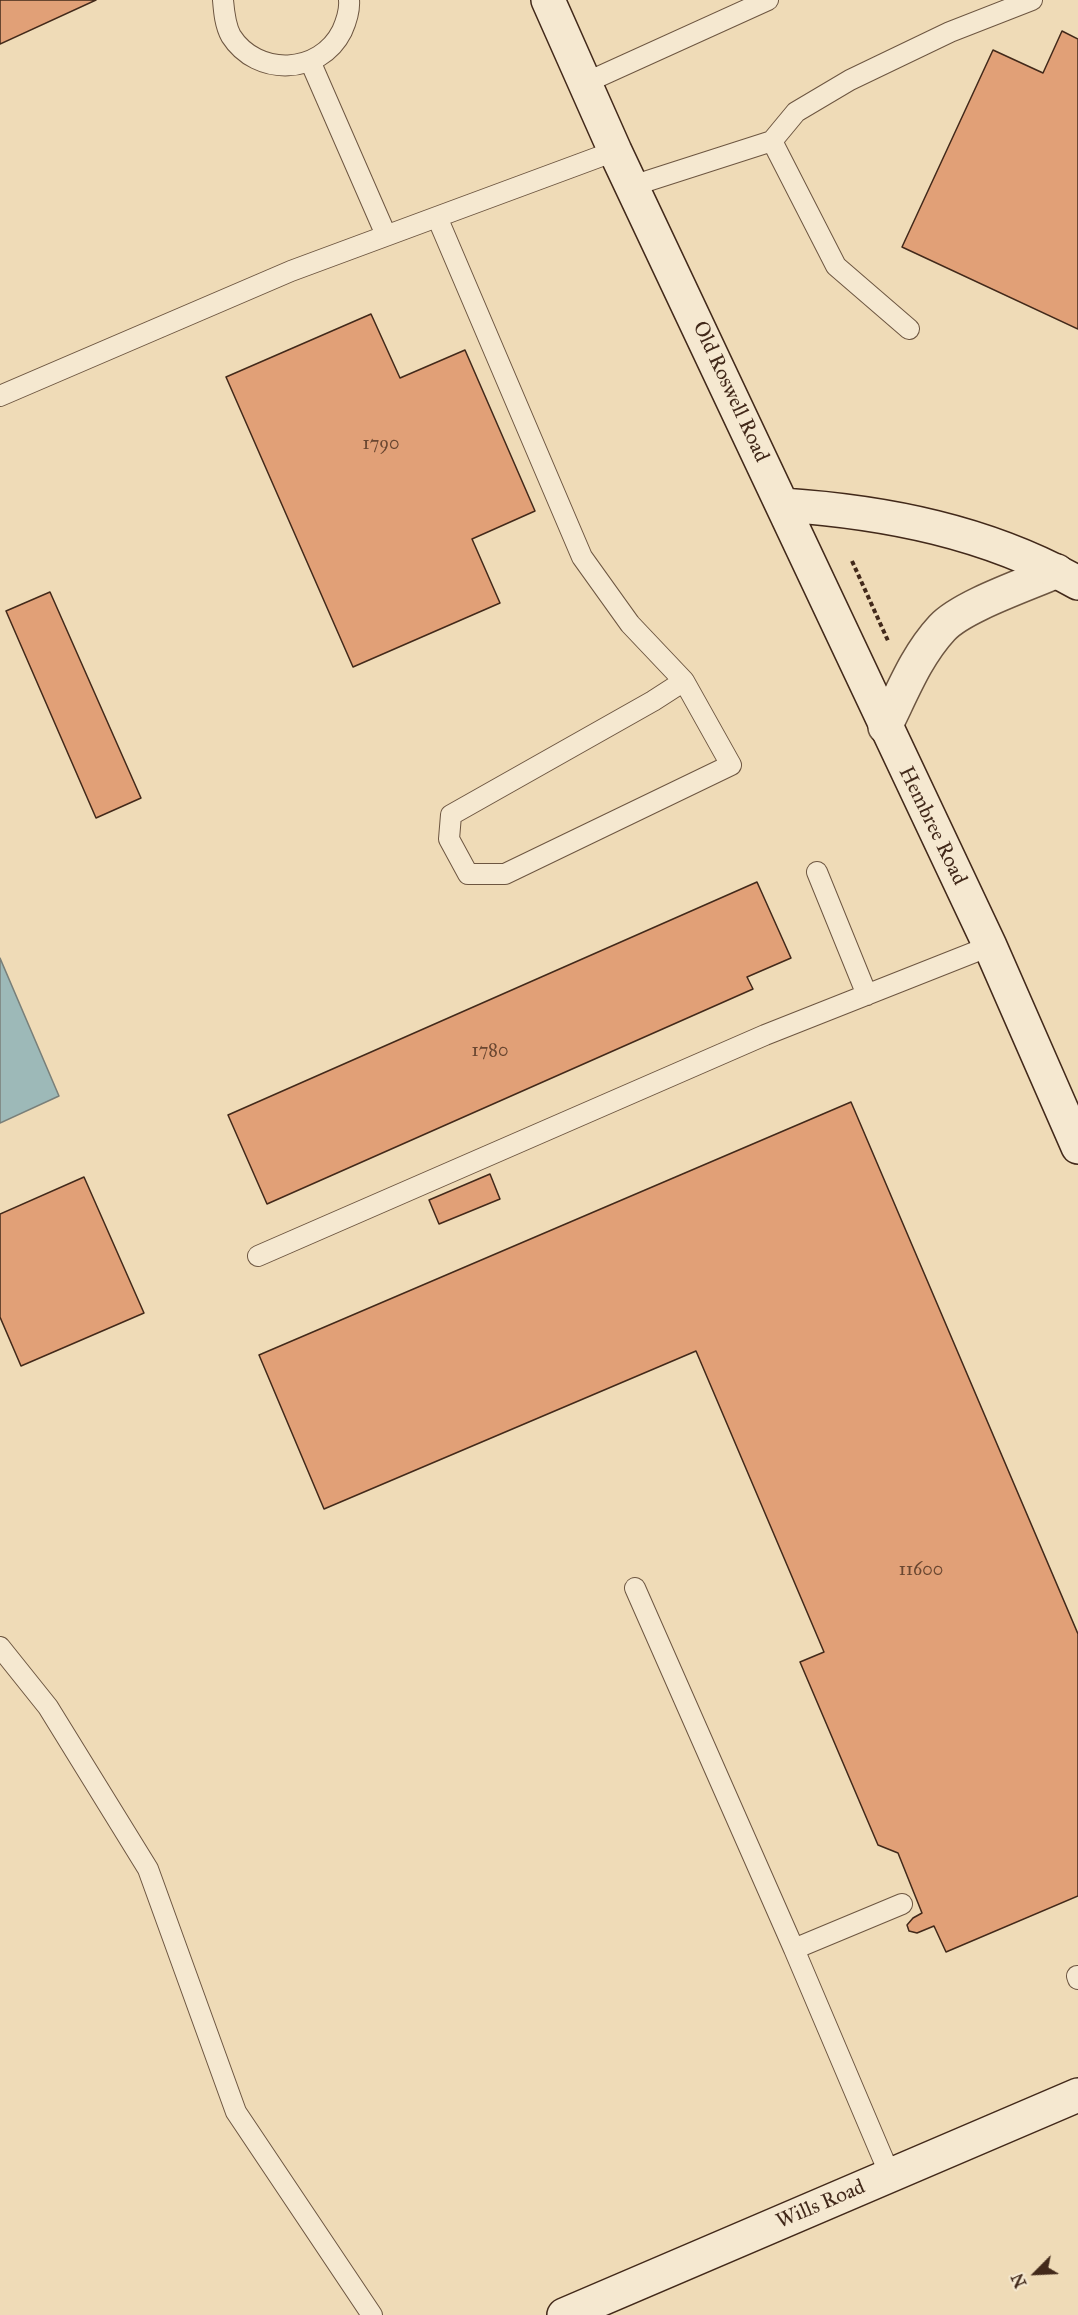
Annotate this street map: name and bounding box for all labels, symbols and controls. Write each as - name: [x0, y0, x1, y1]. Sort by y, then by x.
- street label: Old Roswell Road: [686, 318, 774, 466]
- house number: 1790: [363, 434, 399, 456]
- street label: Hembree Road: [892, 763, 972, 889]
- house number: 1780: [472, 1041, 508, 1063]
- house number: 11600: [899, 1560, 943, 1582]
- street label: Wills Road: [773, 2175, 869, 2235]
- north arrow: [1006, 2243, 1066, 2303]
- text: N: [1008, 2270, 1031, 2291]

